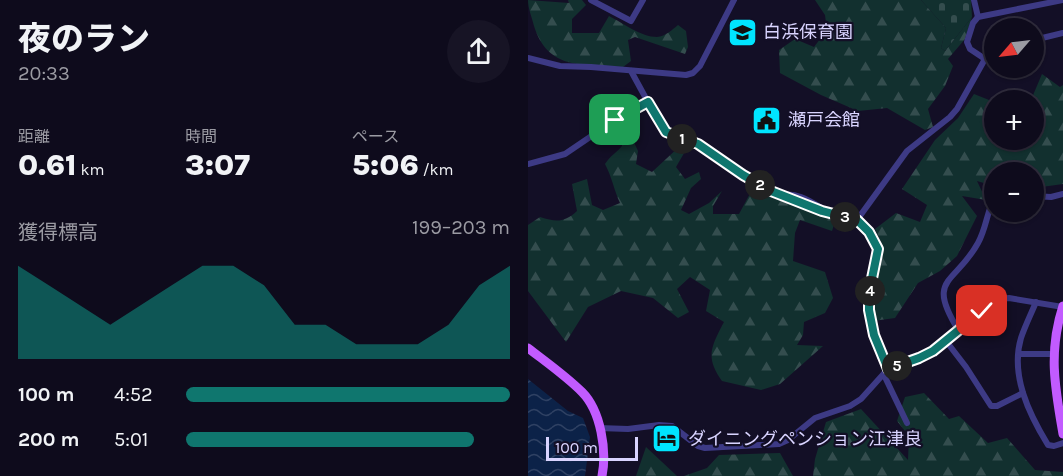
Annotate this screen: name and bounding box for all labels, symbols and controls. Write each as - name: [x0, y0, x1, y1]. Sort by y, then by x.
- school or university icon: 白浜保育園: [726, 16, 758, 48]
- north arrow: [984, 18, 1044, 78]
- map controls: [984, 18, 1044, 222]
- text: 夜のラン: [18, 20, 150, 58]
- button: share: [447, 20, 510, 83]
- place label: 白浜保育園: [763, 21, 853, 43]
- text: 20:33: [18, 62, 70, 85]
- button: +: [984, 90, 1044, 150]
- pin: [589, 94, 640, 145]
- icon: arrive: [598, 103, 631, 136]
- public building icon: 瀬戸会館: [751, 104, 783, 136]
- place label: 瀬戸会館: [788, 109, 860, 131]
- pin: 1: [667, 124, 697, 154]
- text: 距離: [18, 127, 50, 146]
- text: 時間: [185, 127, 217, 146]
- text: ペース: [352, 127, 399, 146]
- text: 1: [679, 129, 685, 148]
- text: 0.61: [18, 147, 77, 183]
- text: 3:07: [185, 147, 250, 183]
- text: 5:06: [352, 147, 419, 183]
- text: km: [77, 160, 104, 179]
- text: /km: [419, 160, 454, 179]
- button: −: [984, 162, 1044, 222]
- pin: 2: [745, 170, 775, 200]
- text: 2: [755, 175, 765, 194]
- pin: 3: [830, 202, 860, 232]
- text: 3: [840, 207, 850, 226]
- text: 199–203 m: [412, 216, 510, 239]
- text: 獲得標高: [18, 221, 98, 244]
- pin: 4: [855, 276, 885, 306]
- text: 4: [865, 281, 875, 300]
- pin: [956, 285, 1007, 336]
- icon: check: [965, 294, 998, 327]
- pin: 5: [882, 351, 912, 381]
- text: 5: [892, 356, 902, 375]
- text: 100 m: [18, 383, 74, 406]
- text: 4:52: [114, 383, 153, 406]
- hotel icon: ダイニングペンション江津良: [651, 423, 683, 455]
- text: 200 m: [18, 428, 79, 451]
- text: 5:01: [114, 428, 148, 451]
- place label: ダイニングペンション江津良: [688, 428, 922, 450]
- scale bar: [546, 434, 638, 462]
- text: 100 m: [555, 438, 598, 457]

